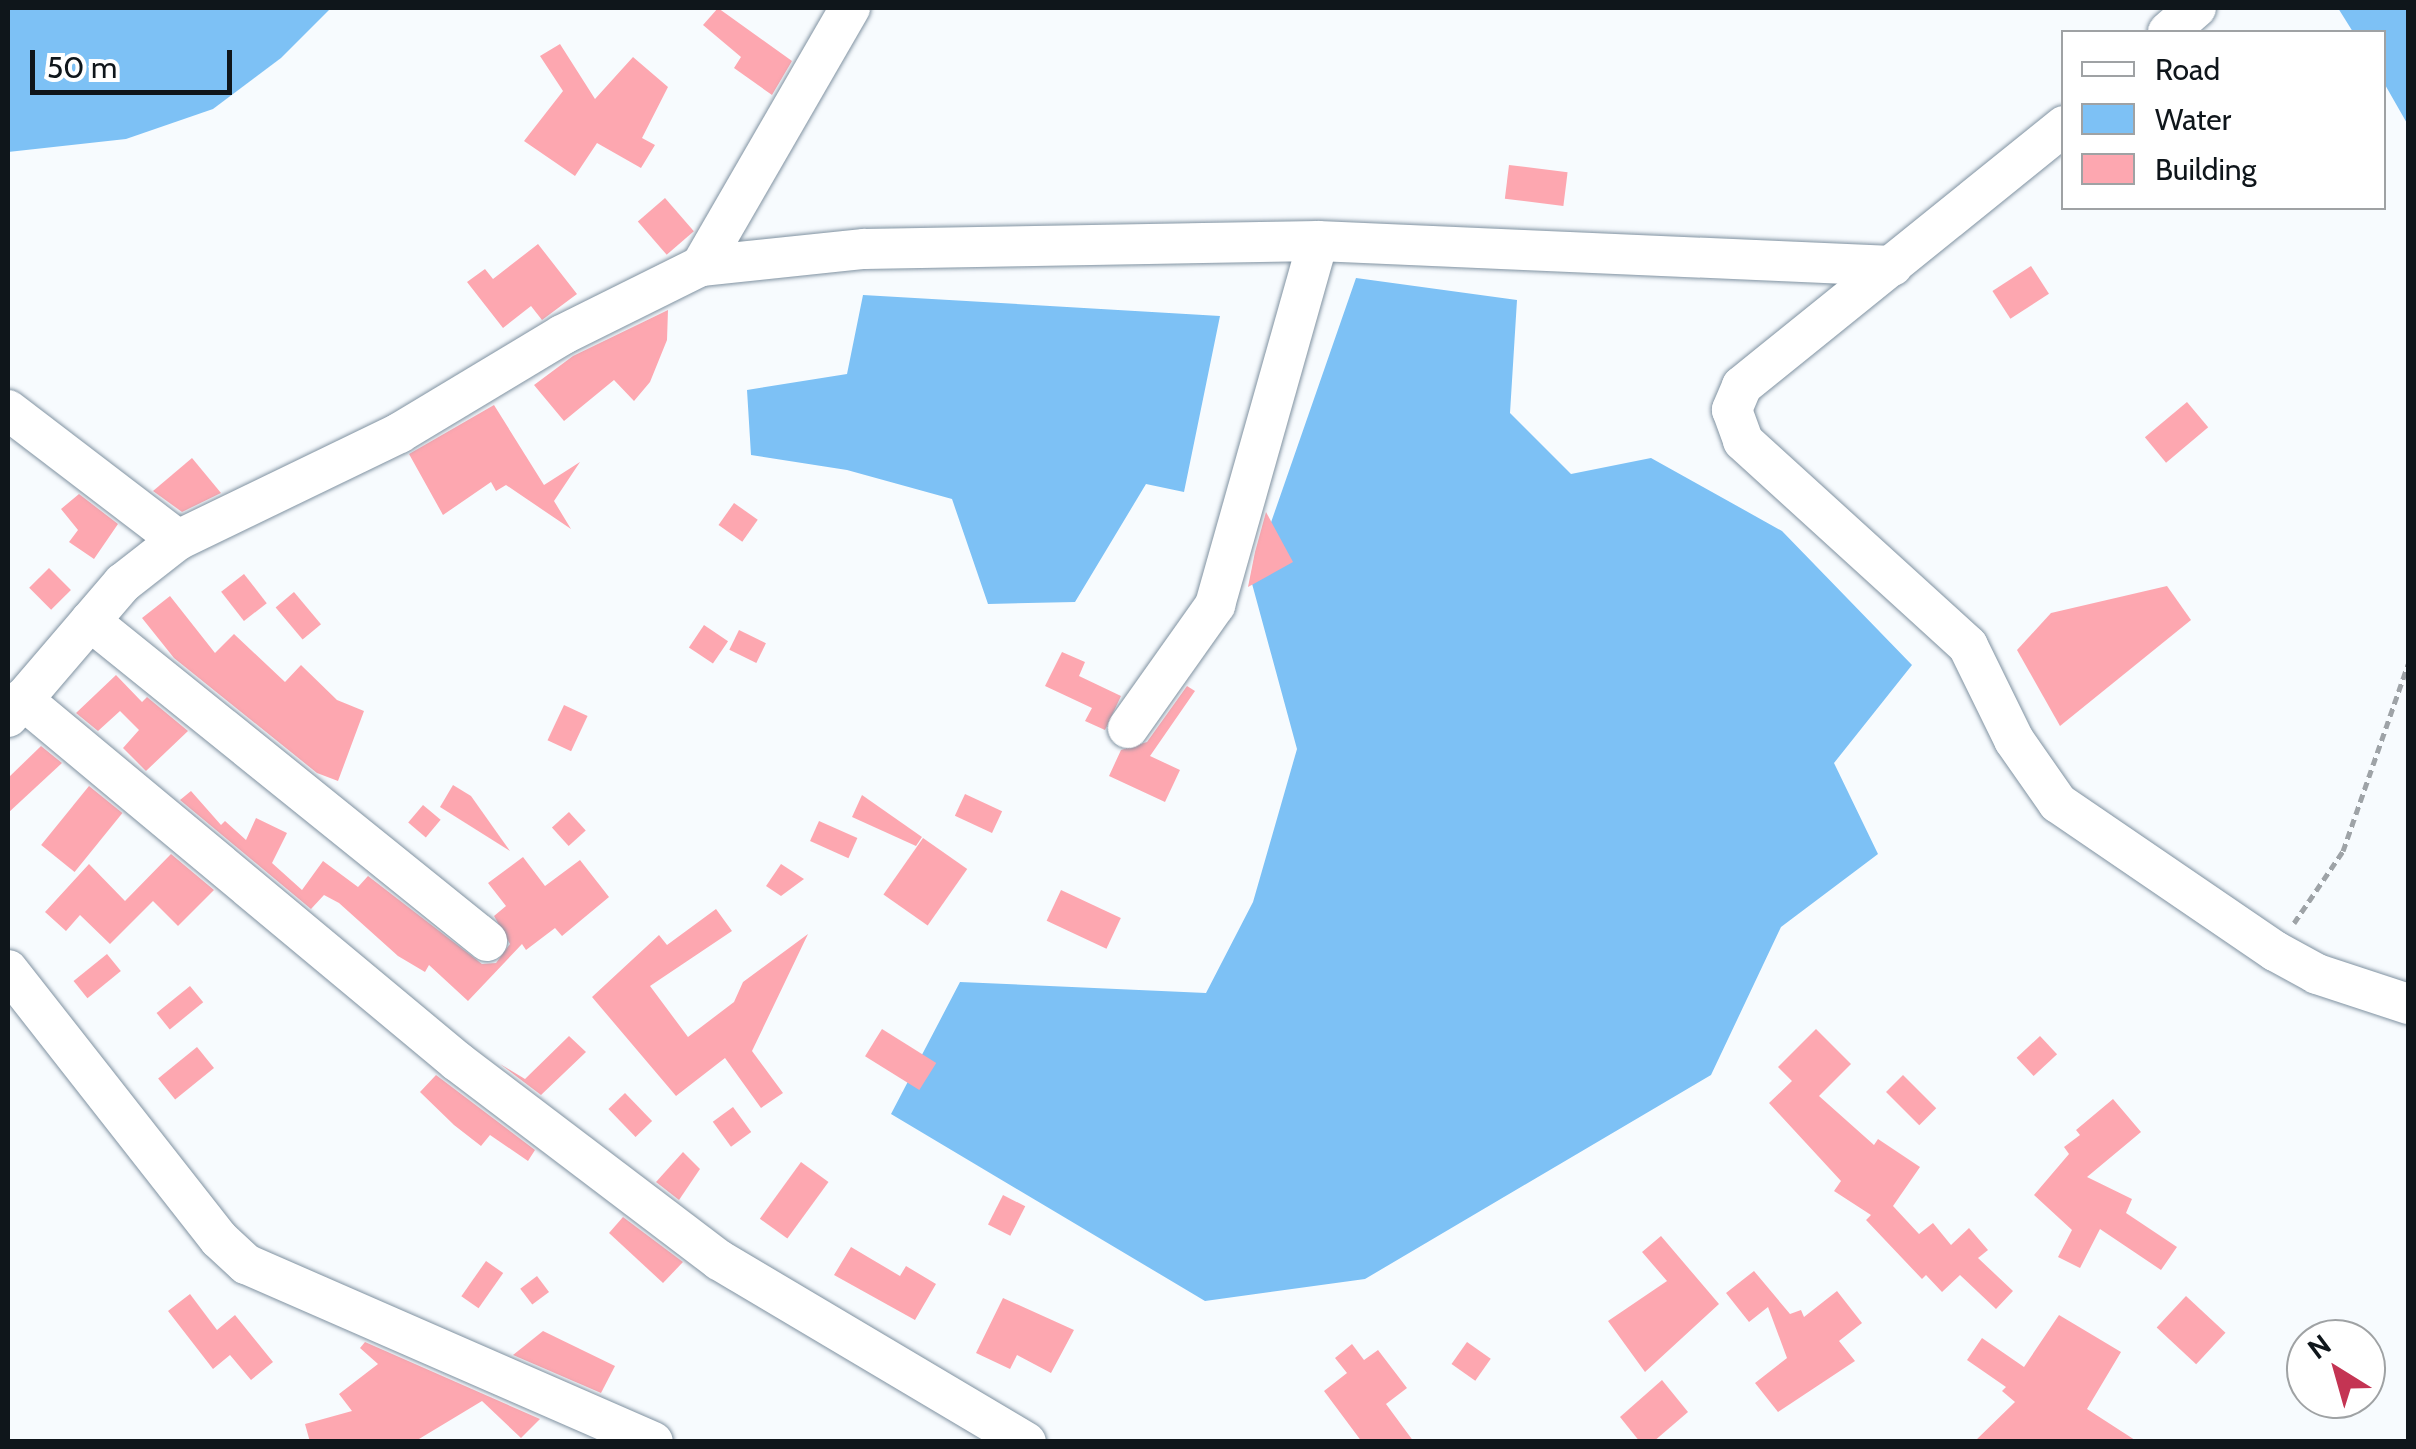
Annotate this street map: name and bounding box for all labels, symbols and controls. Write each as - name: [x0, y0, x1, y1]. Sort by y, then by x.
- scale bar: [35, 30, 238, 92]
- legend: [2061, 30, 2386, 210]
- text: 50 m: [47, 49, 117, 86]
- text: Road: [2155, 51, 2220, 88]
- text: Water: [2155, 101, 2231, 138]
- text: Building: [2155, 151, 2257, 188]
- north arrow: [2286, 1319, 2386, 1419]
- text: N: [2301, 1327, 2337, 1366]

